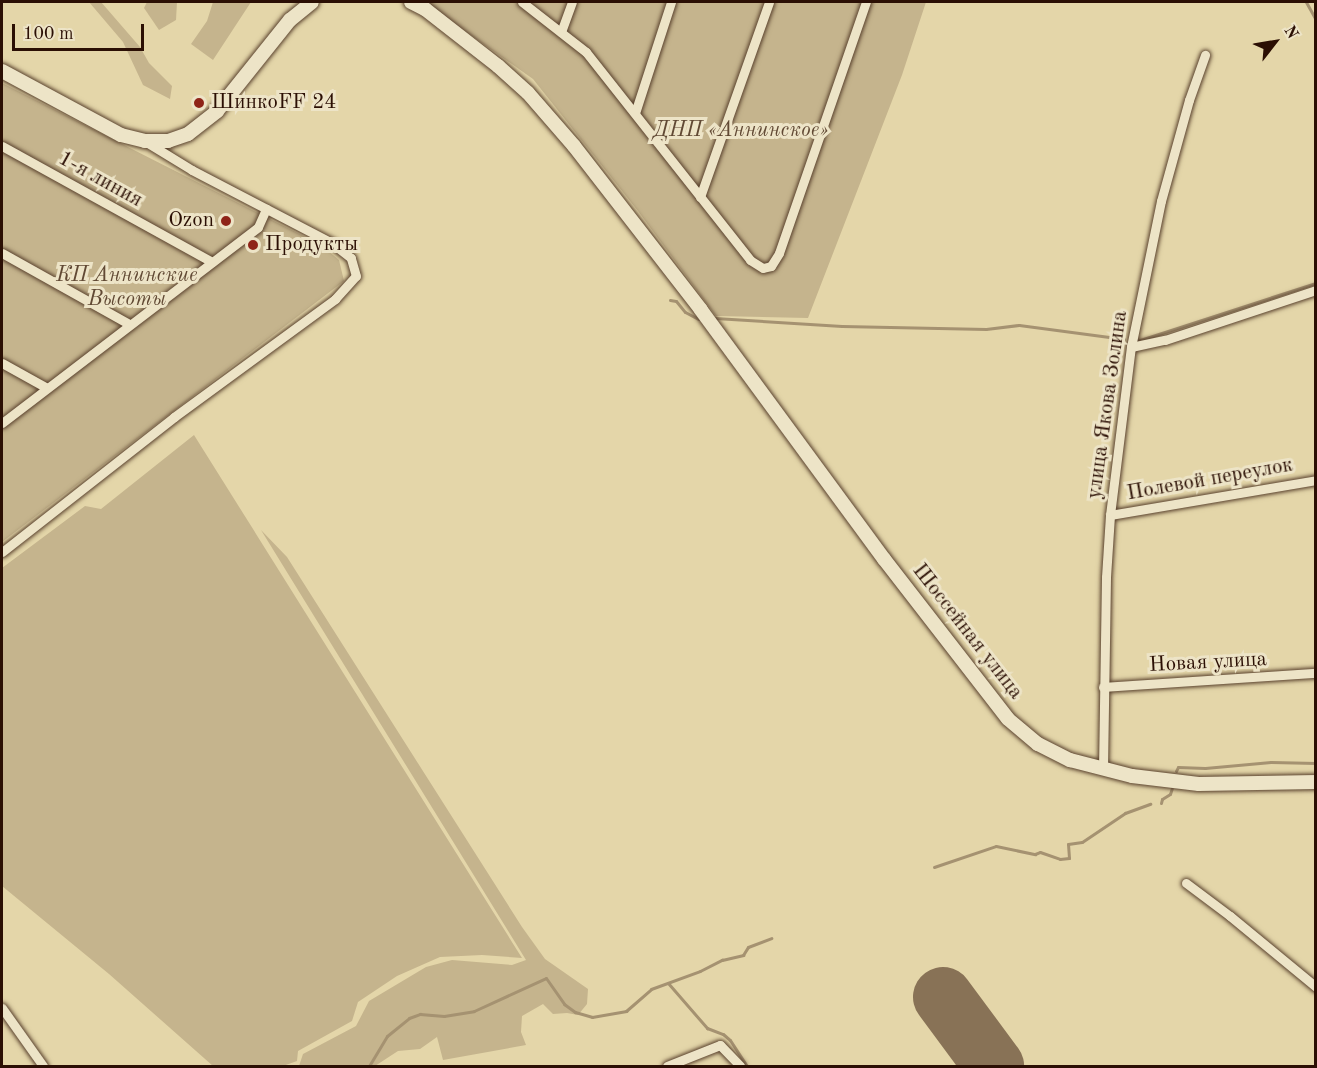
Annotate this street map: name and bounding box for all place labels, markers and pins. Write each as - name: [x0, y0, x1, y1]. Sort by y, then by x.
- place label: ШинкоFF 24: [211, 90, 337, 116]
- marker: ШинкоFF 24: [192, 96, 206, 110]
- place label: Ozon: [168, 208, 214, 234]
- marker: Ozon: [219, 214, 233, 228]
- place label: Продукты: [265, 232, 358, 258]
- marker: Продукты: [246, 238, 260, 252]

